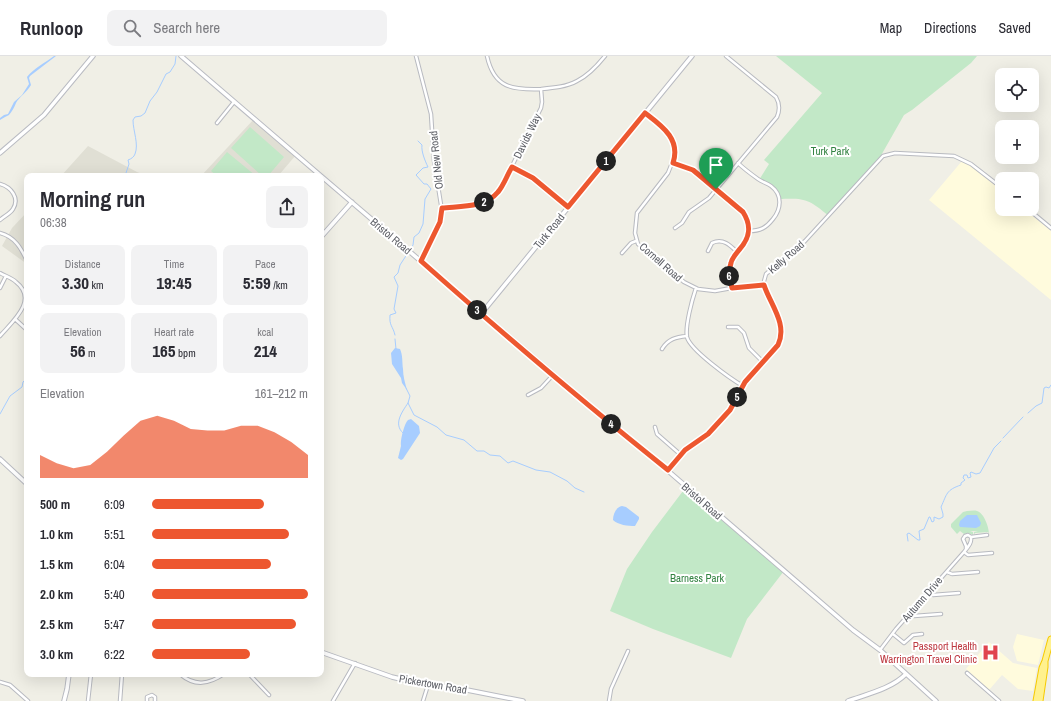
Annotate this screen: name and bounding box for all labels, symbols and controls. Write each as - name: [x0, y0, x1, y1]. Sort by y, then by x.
- search box: [107, 10, 387, 46]
- text: Runloop: [20, 15, 83, 41]
- icon: search: [121, 17, 143, 39]
- text: Search here: [153, 17, 220, 38]
- text: Map: [880, 19, 902, 37]
- text: Directions: [924, 19, 976, 37]
- text: Saved: [998, 19, 1031, 37]
- map controls: [995, 68, 1039, 216]
- button: locate: [995, 68, 1039, 112]
- street label: Davids Way: [510, 111, 544, 161]
- button: +: [995, 120, 1039, 164]
- street label: Old New Road: [426, 130, 446, 190]
- park label: Turk Park: [811, 144, 850, 158]
- pin: [699, 148, 733, 189]
- pin: 1: [596, 151, 616, 171]
- text: 1: [603, 154, 609, 168]
- icon: arrive: [705, 154, 727, 176]
- button: −: [995, 172, 1039, 216]
- text: Morning run: [40, 184, 145, 214]
- button: share: [266, 186, 308, 228]
- pin: 2: [474, 192, 494, 212]
- text: 2: [481, 195, 487, 209]
- street label: Turk Road: [531, 211, 567, 251]
- text: 06:38: [40, 214, 67, 231]
- street label: Bristol Road: [367, 215, 415, 257]
- street label: Kelly Road: [765, 237, 807, 277]
- street label: Cornell Road: [637, 239, 685, 285]
- text: Distance: [65, 257, 100, 271]
- text: Time: [164, 257, 184, 271]
- text: Pace: [255, 257, 276, 271]
- pin: 6: [719, 266, 739, 286]
- text: 6: [726, 269, 732, 283]
- text: 3.30: [62, 271, 89, 294]
- text: 19:45: [156, 271, 192, 294]
- text: 5:59: [243, 271, 271, 294]
- text: km: [89, 278, 104, 292]
- text: /km: [271, 278, 288, 292]
- pin: 3: [467, 300, 487, 320]
- text: 3: [474, 303, 480, 317]
- text: Elevation: [64, 325, 101, 339]
- text: Heart rate: [154, 325, 194, 339]
- text: kcal: [257, 325, 273, 339]
- text: 56: [70, 339, 85, 362]
- text: 165: [152, 339, 176, 362]
- text: 214: [254, 339, 277, 362]
- text: m: [85, 346, 95, 360]
- text: bpm: [176, 346, 196, 360]
- text: Elevation: [40, 385, 84, 402]
- text: 161–212 m: [255, 385, 308, 402]
- pin: 5: [727, 387, 747, 407]
- text: 5: [734, 390, 740, 404]
- pin: 4: [601, 414, 621, 434]
- text: 4: [608, 417, 614, 431]
- street label: Bristol Road: [679, 479, 725, 523]
- text: 500 m: [40, 496, 70, 513]
- text: 6:09: [104, 496, 125, 513]
- text: 1.0 km: [40, 526, 73, 543]
- text: 5:51: [104, 526, 125, 543]
- text: 1.5 km: [40, 556, 73, 573]
- text: 6:04: [104, 556, 125, 573]
- park label: Barness Park: [670, 571, 725, 585]
- street label: Autumn Drive: [898, 574, 945, 625]
- text: 2.0 km: [40, 586, 73, 603]
- text: 5:40: [104, 586, 125, 603]
- text: 2.5 km: [40, 616, 73, 633]
- text: 5:47: [104, 616, 125, 633]
- place label: Passport Health Warrington Travel Clinic: [880, 639, 977, 666]
- hospital icon: Passport Health Warrington Travel Clinic: [980, 642, 1000, 662]
- text: 3.0 km: [40, 646, 73, 663]
- text: 6:22: [104, 646, 125, 663]
- street label: Pickertown Road: [398, 671, 468, 697]

